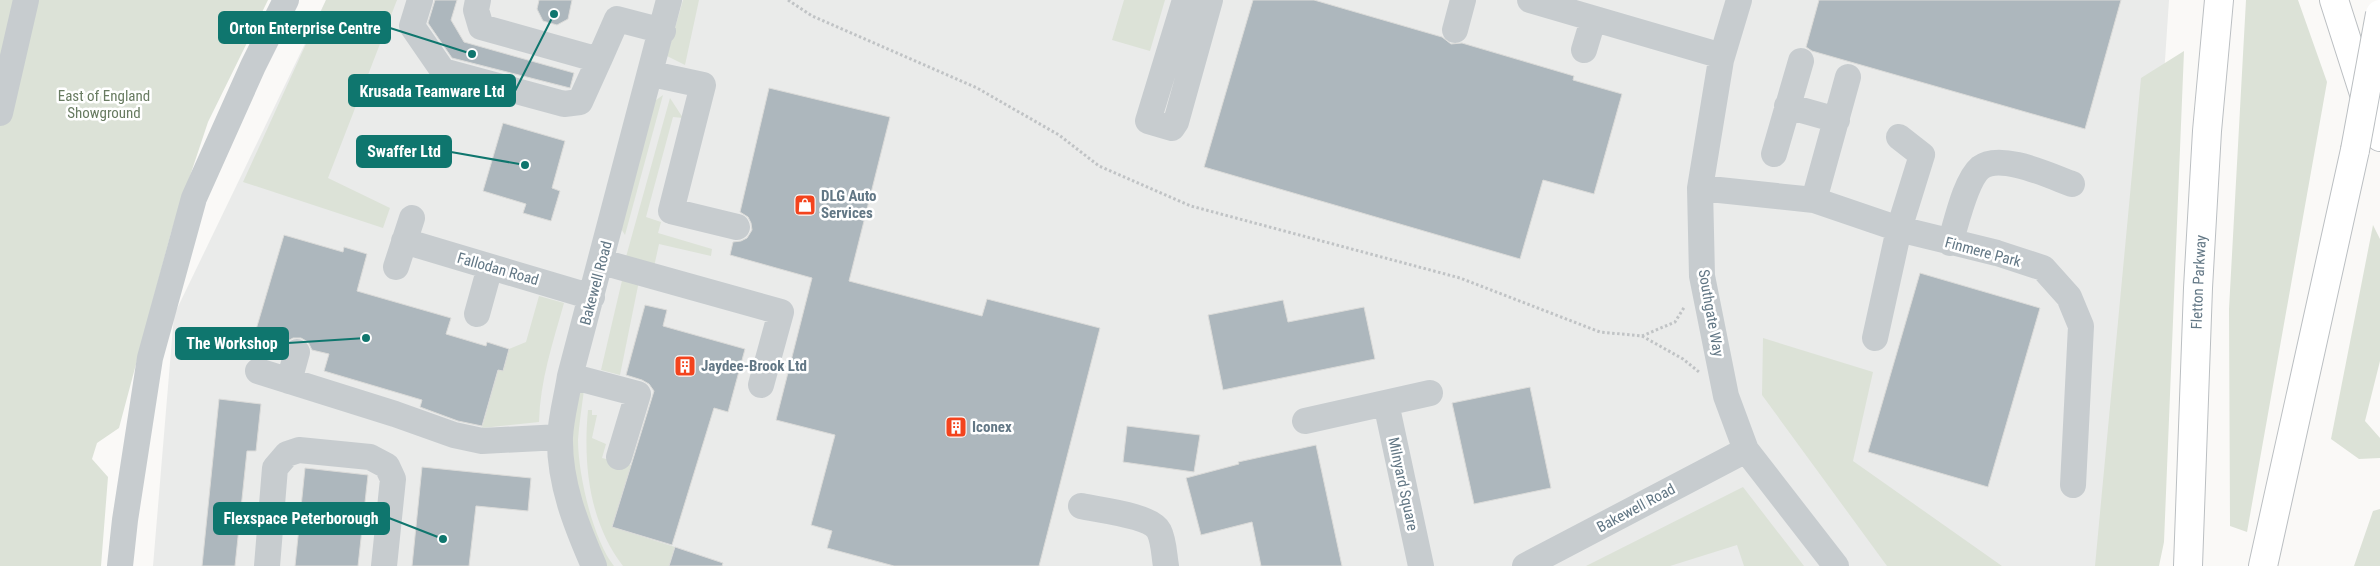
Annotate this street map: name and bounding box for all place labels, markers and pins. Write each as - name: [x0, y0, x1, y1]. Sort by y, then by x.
- callout: Orton Enterprise Centre: [219, 12, 390, 43]
- callout: Krusada Teamware Ltd: [349, 75, 515, 106]
- callout: Swaffer Ltd: [357, 136, 451, 167]
- place label: DLG Auto Services: [821, 187, 877, 222]
- shop icon: DLG Auto Services: [793, 193, 817, 217]
- callout: The Workshop: [176, 328, 288, 359]
- building icon: Jaydee-Brook Ltd: [673, 354, 697, 378]
- place label: Jaydee-Brook Ltd: [701, 357, 807, 375]
- building icon: Iconex: [944, 415, 968, 439]
- place label: Iconex: [972, 418, 1012, 436]
- callout: Flexspace Peterborough: [214, 503, 389, 534]

